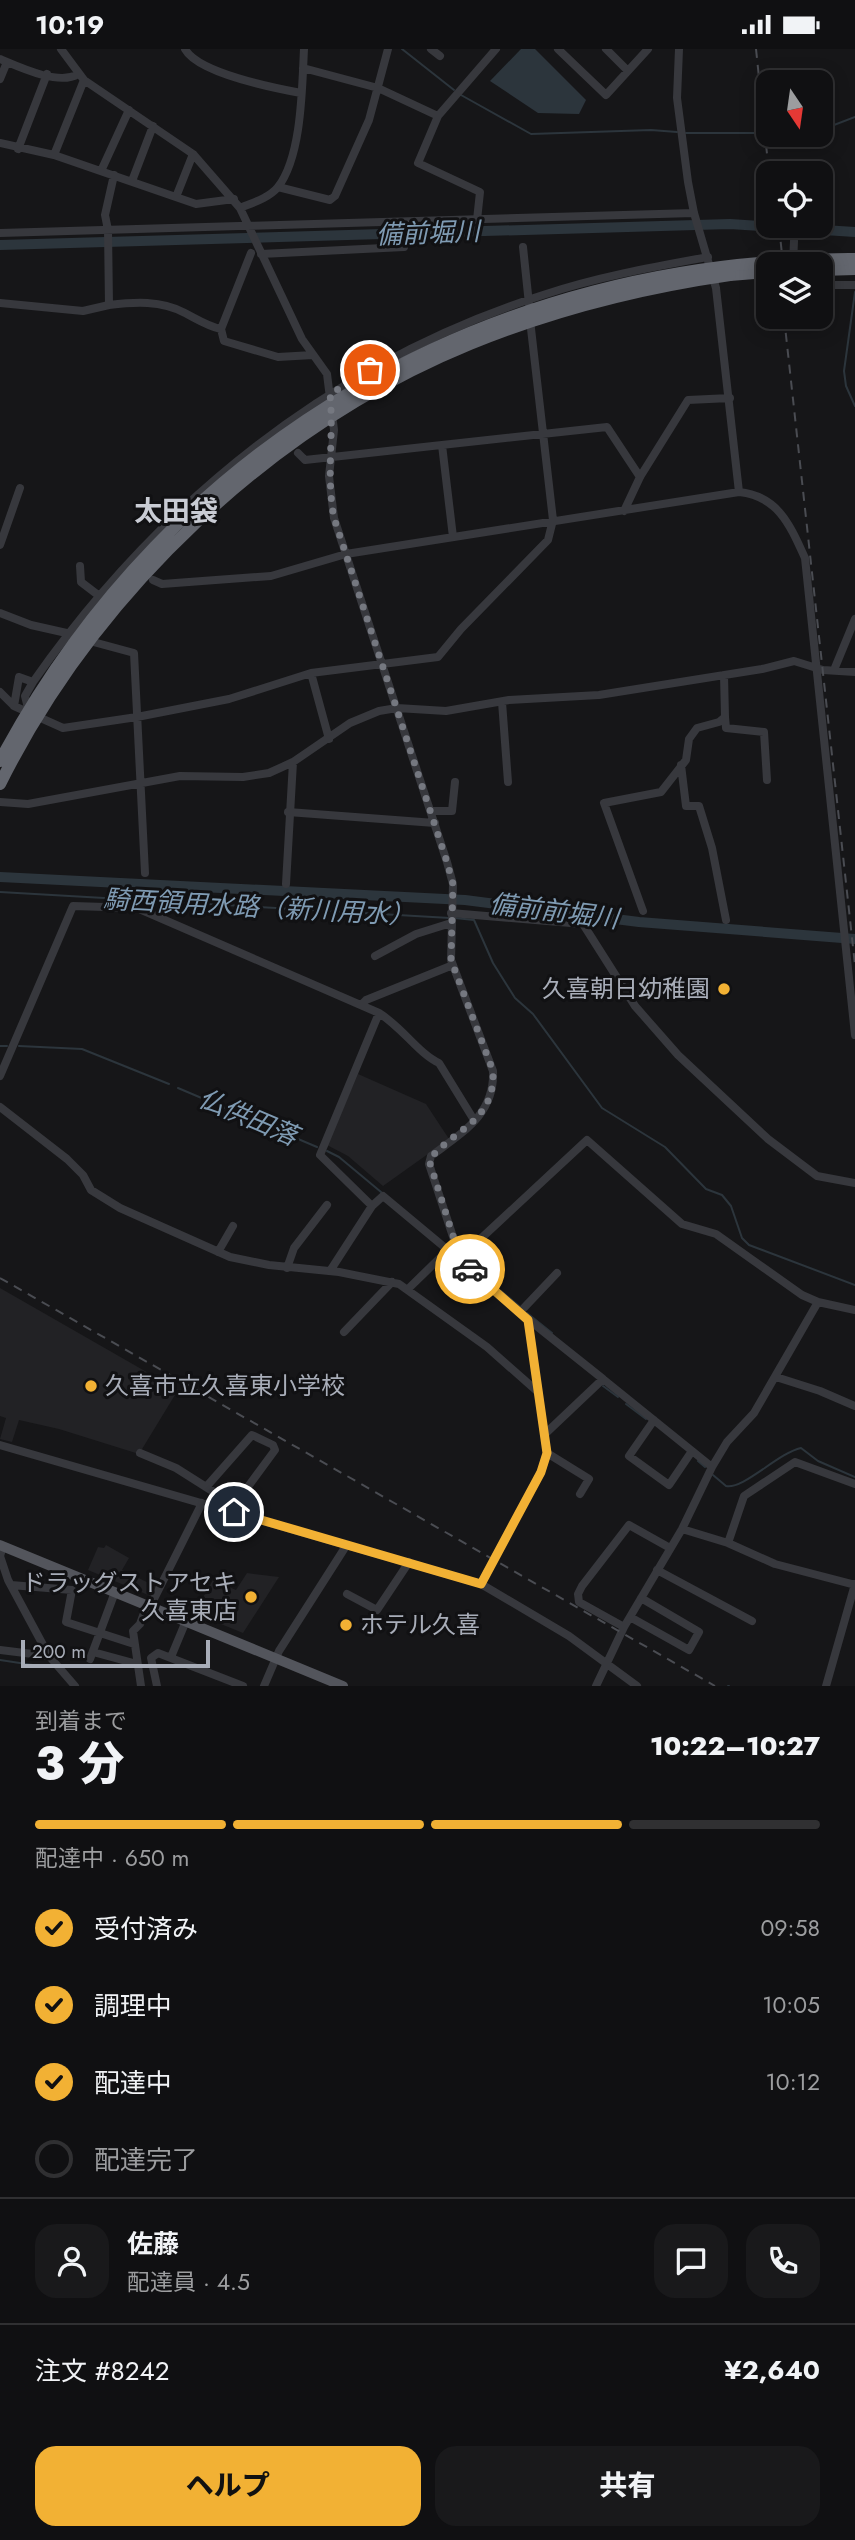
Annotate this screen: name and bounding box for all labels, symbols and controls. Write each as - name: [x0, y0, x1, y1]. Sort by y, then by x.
- text: 10:19: [35, 6, 104, 44]
- north arrow: [756, 70, 833, 147]
- map controls: [756, 70, 833, 329]
- button: locate: [756, 161, 833, 238]
- water label: 備前堀川: [375, 212, 484, 254]
- button: layers: [756, 252, 833, 329]
- pin: [340, 340, 400, 400]
- icon: bag: [351, 351, 389, 389]
- district label: 太田袋: [134, 491, 218, 532]
- water label: 騎西領用水路（新川用水）: [102, 880, 416, 934]
- water label: 備前前堀川: [487, 884, 624, 938]
- place label: 久喜朝日幼稚園: [542, 971, 710, 1006]
- marker: 久喜朝日幼稚園: [716, 981, 732, 997]
- water label: 仏供田落: [193, 1079, 307, 1156]
- courier: [435, 1234, 505, 1304]
- icon: car: [451, 1250, 489, 1288]
- place label: 久喜市立久喜東小学校: [105, 1368, 345, 1403]
- marker: 久喜市立久喜東小学校: [83, 1378, 99, 1394]
- pin: [204, 1482, 264, 1542]
- icon: home: [215, 1493, 253, 1531]
- place label: ドラッグストアセキ 久喜東店: [21, 1565, 237, 1628]
- marker: ドラッグストアセキ 久喜東店: [243, 1589, 259, 1605]
- place label: ホテル久喜: [360, 1607, 480, 1642]
- marker: ホテル久喜: [338, 1617, 354, 1633]
- scale bar: [21, 1637, 210, 1669]
- text: 200 m: [32, 1638, 86, 1665]
- text: 到着まで: [35, 1704, 127, 1738]
- text: 10:22–10:27: [650, 1727, 820, 1765]
- text: 3 分: [35, 1731, 124, 1797]
- text: 配達中 · 650 m: [35, 1841, 190, 1875]
- icon: check: [35, 1909, 73, 1947]
- text: 受付済み: [94, 1910, 198, 1948]
- text: 09:58: [761, 1911, 820, 1945]
- icon: check: [35, 1986, 73, 2024]
- text: 調理中: [94, 1987, 172, 2025]
- text: 10:05: [762, 1988, 820, 2022]
- icon: check: [35, 2063, 73, 2101]
- text: 配達中: [94, 2064, 172, 2102]
- text: 10:12: [766, 2065, 820, 2099]
- text: 配達完了: [94, 2141, 198, 2179]
- button: person: [35, 2224, 109, 2298]
- button: chat: [654, 2224, 728, 2298]
- button: phone: [746, 2224, 820, 2298]
- text: 佐藤: [127, 2225, 179, 2263]
- text: 配達員 · 4.5: [127, 2265, 250, 2299]
- text: ¥2,640: [724, 2351, 820, 2389]
- text: 注文 #8242: [35, 2352, 169, 2390]
- button: ヘルプ: [35, 2446, 421, 2526]
- button: 共有: [435, 2446, 820, 2526]

